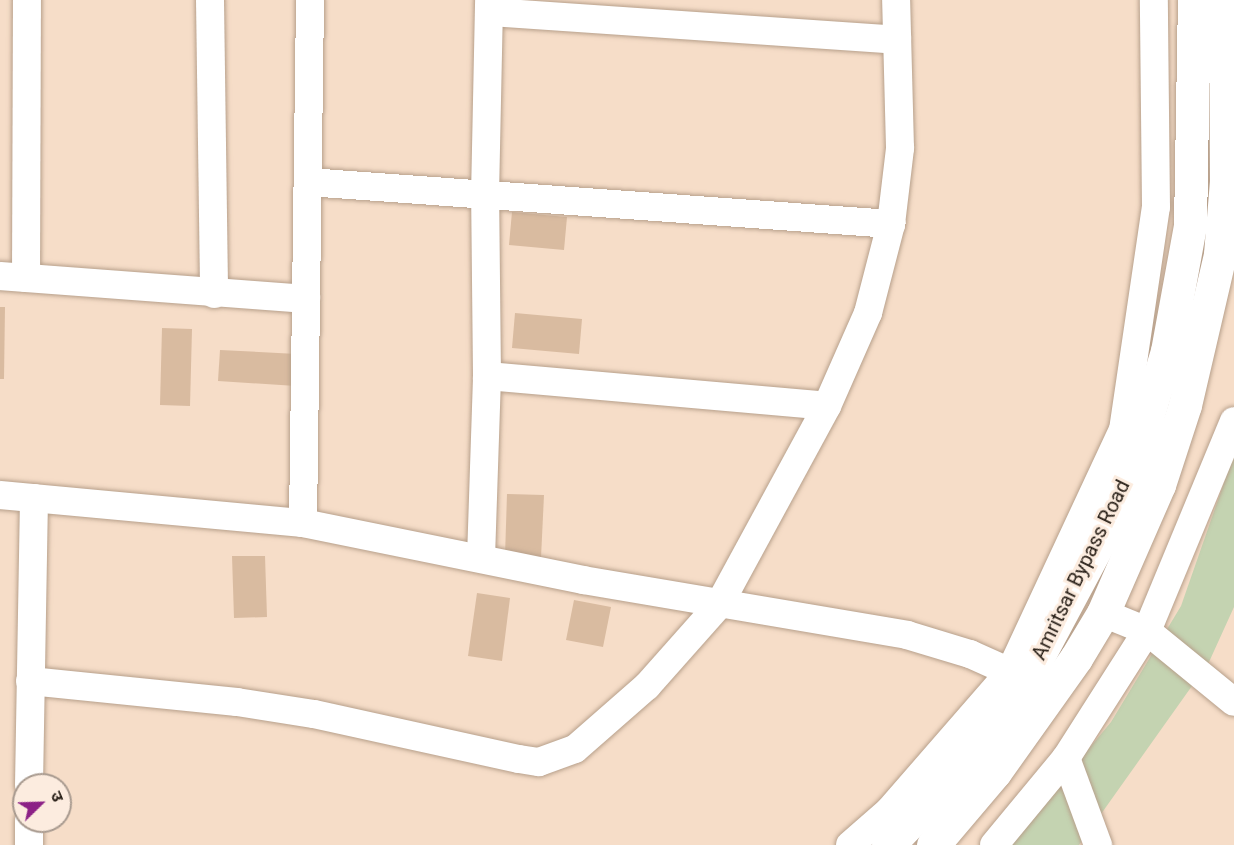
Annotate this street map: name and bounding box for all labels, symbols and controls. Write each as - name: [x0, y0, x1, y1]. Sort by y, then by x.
- street label: Amritsar Bypass Road: [1027, 476, 1135, 664]
- north arrow: [12, 773, 72, 833]
- text: उ: [47, 789, 68, 805]

